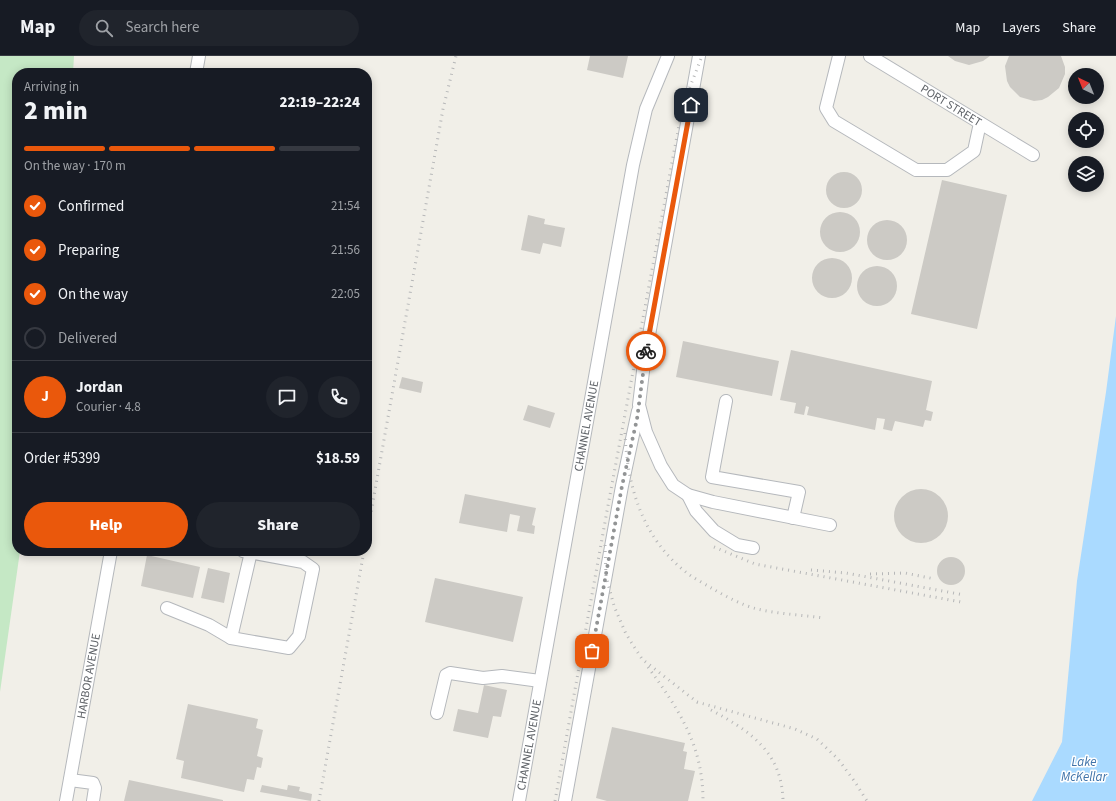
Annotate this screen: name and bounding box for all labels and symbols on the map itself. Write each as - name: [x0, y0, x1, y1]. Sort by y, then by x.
- north arrow: [1068, 68, 1104, 104]
- street label: PORT STREET: [917, 80, 985, 131]
- pin: [674, 88, 708, 122]
- courier: [626, 331, 666, 371]
- street label: CHANNEL AVENUE: [570, 379, 603, 473]
- street label: HARBOR AVENUE: [73, 632, 104, 720]
- pin: [575, 634, 609, 668]
- street label: CHANNEL AVENUE: [513, 698, 546, 792]
- water label: Lake McKellar: [1061, 753, 1108, 786]

